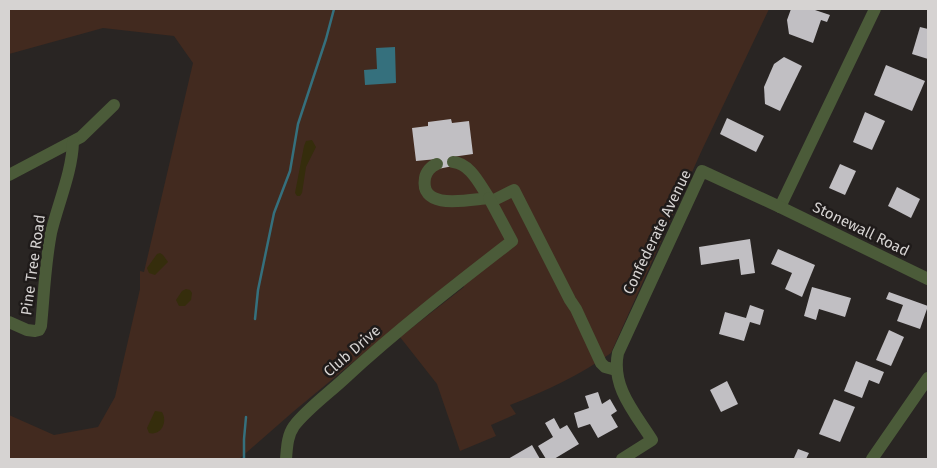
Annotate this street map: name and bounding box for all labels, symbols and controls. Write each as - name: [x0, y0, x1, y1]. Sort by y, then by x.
- street label: Confederate Avenue: [619, 167, 695, 297]
- street label: Stonewall Road: [810, 198, 912, 260]
- street label: Pine Tree Road: [17, 214, 49, 316]
- street label: Club Drive: [320, 321, 384, 381]

